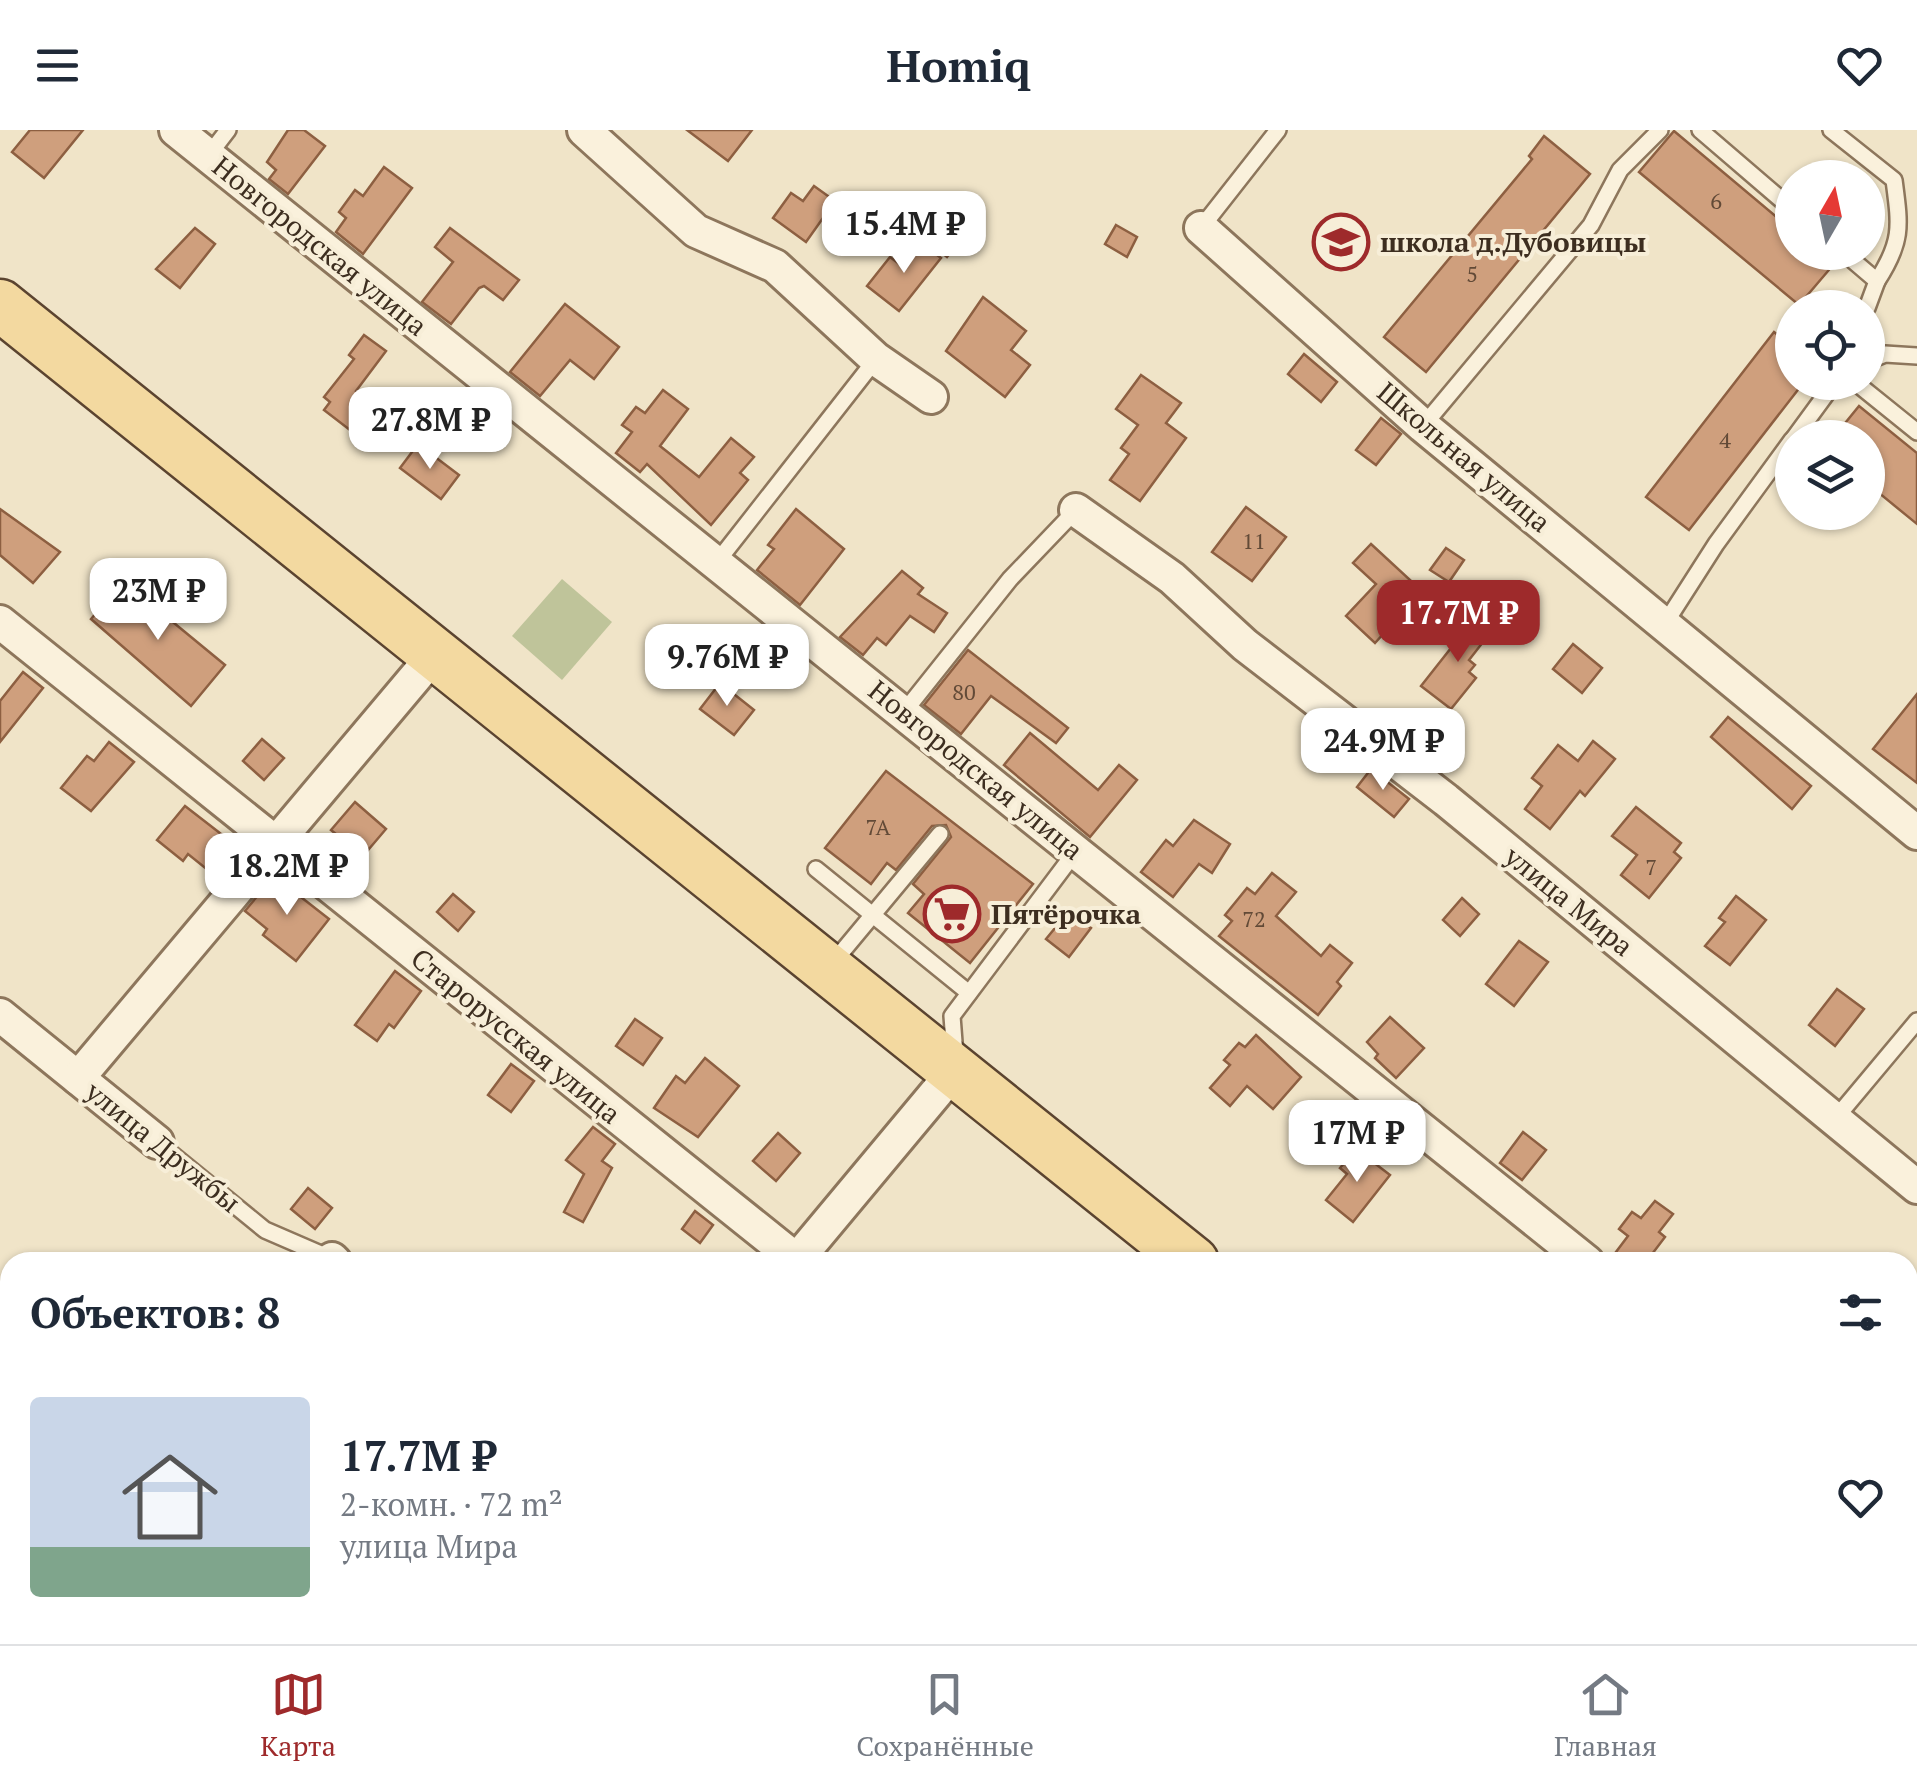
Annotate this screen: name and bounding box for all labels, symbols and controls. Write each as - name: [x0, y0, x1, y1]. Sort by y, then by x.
- text: Homiq: [886, 35, 1031, 95]
- icon: menu: [30, 38, 85, 93]
- icon: heart: [1832, 38, 1887, 93]
- street label: Новгородская улица: [205, 148, 435, 344]
- north arrow: [1775, 160, 1885, 270]
- map controls: [1775, 160, 1885, 530]
- house number: 6: [1710, 186, 1722, 215]
- pin: 15.4M ₽: [812, 191, 996, 276]
- text: 15.4M ₽: [844, 202, 964, 244]
- school or university icon: школа д.Дубовицы: [1311, 212, 1371, 272]
- place label: школа д.Дубовицы: [1380, 223, 1646, 260]
- house number: 5: [1466, 259, 1478, 288]
- button: locate: [1775, 290, 1885, 400]
- street label: Школьная улица: [1370, 373, 1559, 540]
- pin: 27.8M ₽: [338, 387, 522, 472]
- text: 27.8M ₽: [371, 398, 489, 440]
- button: layers: [1775, 420, 1885, 530]
- house number: 4: [1719, 425, 1731, 454]
- house number: 11: [1242, 526, 1266, 555]
- pin: 23M ₽: [88, 558, 228, 643]
- text: 23M ₽: [112, 569, 204, 611]
- pin: 17.7M ₽: [1366, 580, 1550, 665]
- text: 17.7M ₽: [1399, 591, 1517, 633]
- pin: 9.76M ₽: [635, 624, 819, 709]
- text: 9.76M ₽: [667, 635, 787, 677]
- street label: Новгородская улица: [861, 672, 1091, 868]
- house number: 80: [952, 677, 976, 706]
- pin: 24.9M ₽: [1291, 708, 1475, 793]
- text: 24.9M ₽: [1323, 719, 1443, 761]
- house number: 7А: [865, 812, 892, 841]
- pin: 18.2M ₽: [195, 833, 379, 918]
- street label: улица Мира: [1497, 837, 1641, 964]
- text: 18.2M ₽: [227, 844, 347, 886]
- house number: 7: [1645, 852, 1657, 881]
- supermarket icon: Пятёрочка: [922, 884, 982, 944]
- place label: Пятёрочка: [991, 895, 1141, 932]
- house number: 72: [1242, 904, 1266, 933]
- street label: Старорусская улица: [404, 940, 629, 1132]
- street label: улица Дружбы: [77, 1072, 248, 1220]
- pin: 17M ₽: [1287, 1100, 1427, 1185]
- text: 17M ₽: [1311, 1111, 1403, 1153]
- text: Объектов: 8: [30, 1284, 281, 1340]
- icon: filters: [1833, 1285, 1888, 1340]
- text: 17.7M ₽: [340, 1427, 496, 1483]
- icon: home: [110, 1437, 230, 1557]
- icon: heart: [1833, 1470, 1888, 1525]
- text: 2-комн. · 72 m²: [340, 1483, 563, 1525]
- text: улица Мира: [340, 1525, 518, 1567]
- tab: Карта: [260, 1667, 336, 1764]
- tab: Сохранённые: [856, 1667, 1034, 1764]
- tab: Главная: [1554, 1667, 1657, 1764]

